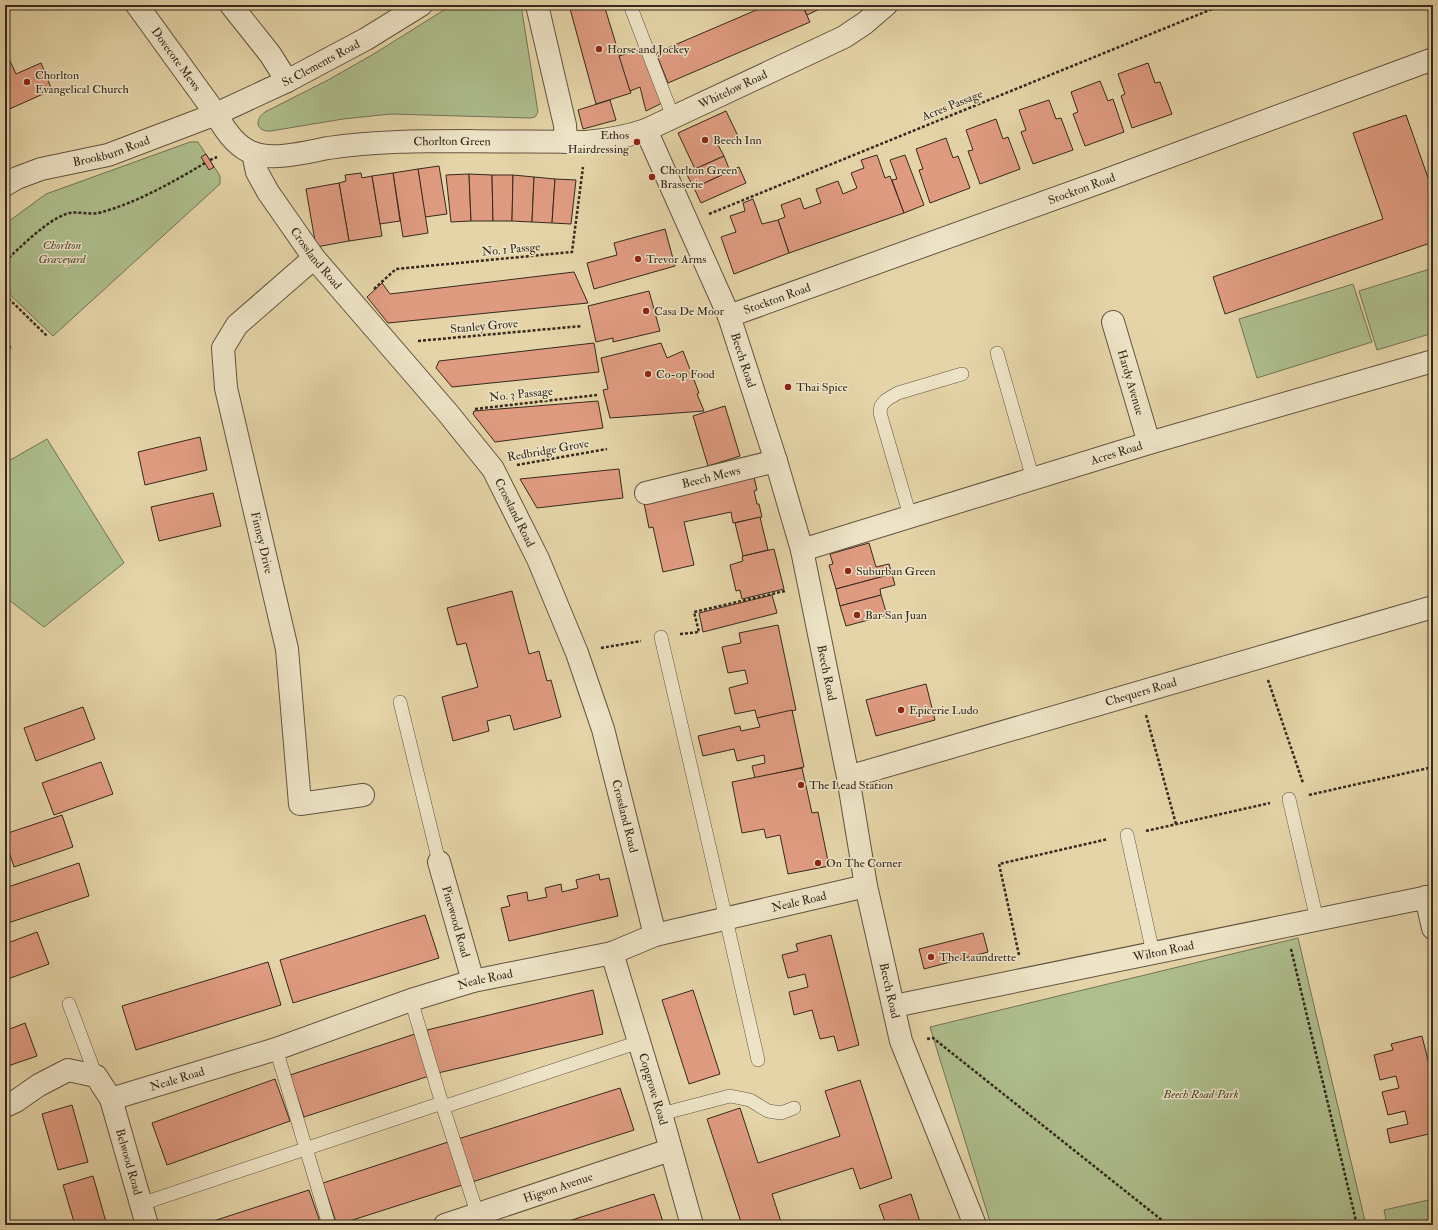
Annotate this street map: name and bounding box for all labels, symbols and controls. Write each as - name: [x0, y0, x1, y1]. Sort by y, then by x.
- street label: Dovecote Mews: [148, 25, 204, 95]
- street label: St Clements Road: [280, 37, 363, 90]
- place label: Horse and Jockey: [607, 42, 690, 57]
- marker: Horse and Jockey: [594, 44, 604, 54]
- street label: Whitelow Road: [695, 67, 770, 113]
- place label: Chorlton Evangelical Church: [35, 68, 130, 97]
- marker: Chorlton Evangelical Church: [22, 77, 32, 87]
- street label: Acres Passage: [919, 86, 985, 125]
- place label: Ethos Hairdressing: [568, 128, 630, 157]
- street label: Brookburn Road: [71, 133, 152, 170]
- place label: Beech Inn: [713, 133, 762, 148]
- street label: Chorlton Green: [413, 134, 491, 149]
- marker: Beech Inn: [700, 135, 710, 145]
- marker: Ethos Hairdressing: [632, 137, 642, 147]
- place label: Chorlton Green Brasserie: [660, 163, 737, 192]
- street label: Stockton Road: [1046, 170, 1118, 208]
- marker: Chorlton Green Brasserie: [647, 172, 657, 182]
- street label: Crossland Road: [287, 224, 345, 293]
- park label: Chorlton Graveyard: [38, 238, 87, 267]
- street label: No. 1 Passge: [481, 239, 541, 260]
- place label: Trevor Arms: [646, 252, 706, 267]
- marker: Trevor Arms: [633, 254, 643, 264]
- street label: Stockton Road: [742, 280, 813, 318]
- place label: Casa De Moor: [654, 304, 724, 319]
- marker: Casa De Moor: [641, 306, 651, 316]
- street label: Stanley Grove: [450, 316, 518, 337]
- street label: Beech Road: [727, 331, 759, 390]
- street label: Hardy Avenue: [1114, 348, 1147, 417]
- place label: Co-op Food: [656, 367, 715, 382]
- marker: Co-op Food: [643, 369, 653, 379]
- place label: Thai Spice: [796, 380, 848, 395]
- marker: Thai Spice: [783, 382, 793, 392]
- street label: No. 3 Passage: [488, 384, 554, 405]
- street label: Redbridge Grove: [506, 436, 590, 465]
- street label: Acres Road: [1088, 438, 1144, 469]
- street label: Beech Mews: [680, 463, 742, 492]
- street label: Crossland Road: [491, 476, 538, 550]
- street label: Finney Drive: [247, 510, 276, 575]
- place label: Suburban Green: [856, 564, 936, 579]
- marker: Suburban Green: [843, 566, 853, 576]
- place label: Bar San Juan: [865, 608, 927, 623]
- marker: Bar San Juan: [852, 610, 862, 620]
- street label: Beech Road: [813, 644, 839, 702]
- street label: Chequers Road: [1103, 675, 1179, 710]
- place label: Epicerie Ludo: [909, 703, 979, 718]
- marker: Epicerie Ludo: [896, 705, 906, 715]
- street label: Crossland Road: [608, 778, 641, 854]
- place label: The Lead Station: [809, 778, 893, 793]
- marker: The Lead Station: [796, 780, 806, 790]
- place label: On The Corner: [826, 856, 902, 871]
- marker: On The Corner: [813, 858, 823, 868]
- street label: Pinewood Road: [438, 884, 473, 959]
- street label: Neale Road: [770, 888, 828, 916]
- street label: Wilton Road: [1131, 938, 1195, 965]
- place label: The Laundrette: [939, 950, 1016, 965]
- marker: The Laundrette: [926, 952, 936, 962]
- street label: Beech Road: [876, 961, 903, 1020]
- street label: Neale Road: [456, 966, 514, 993]
- street label: Copgrove Road: [635, 1051, 671, 1127]
- street label: Neale Road: [148, 1064, 206, 1095]
- park label: Beech Road Park: [1162, 1087, 1239, 1102]
- street label: Belwood Road: [112, 1127, 145, 1197]
- street label: Higson Avenue: [521, 1169, 595, 1206]

